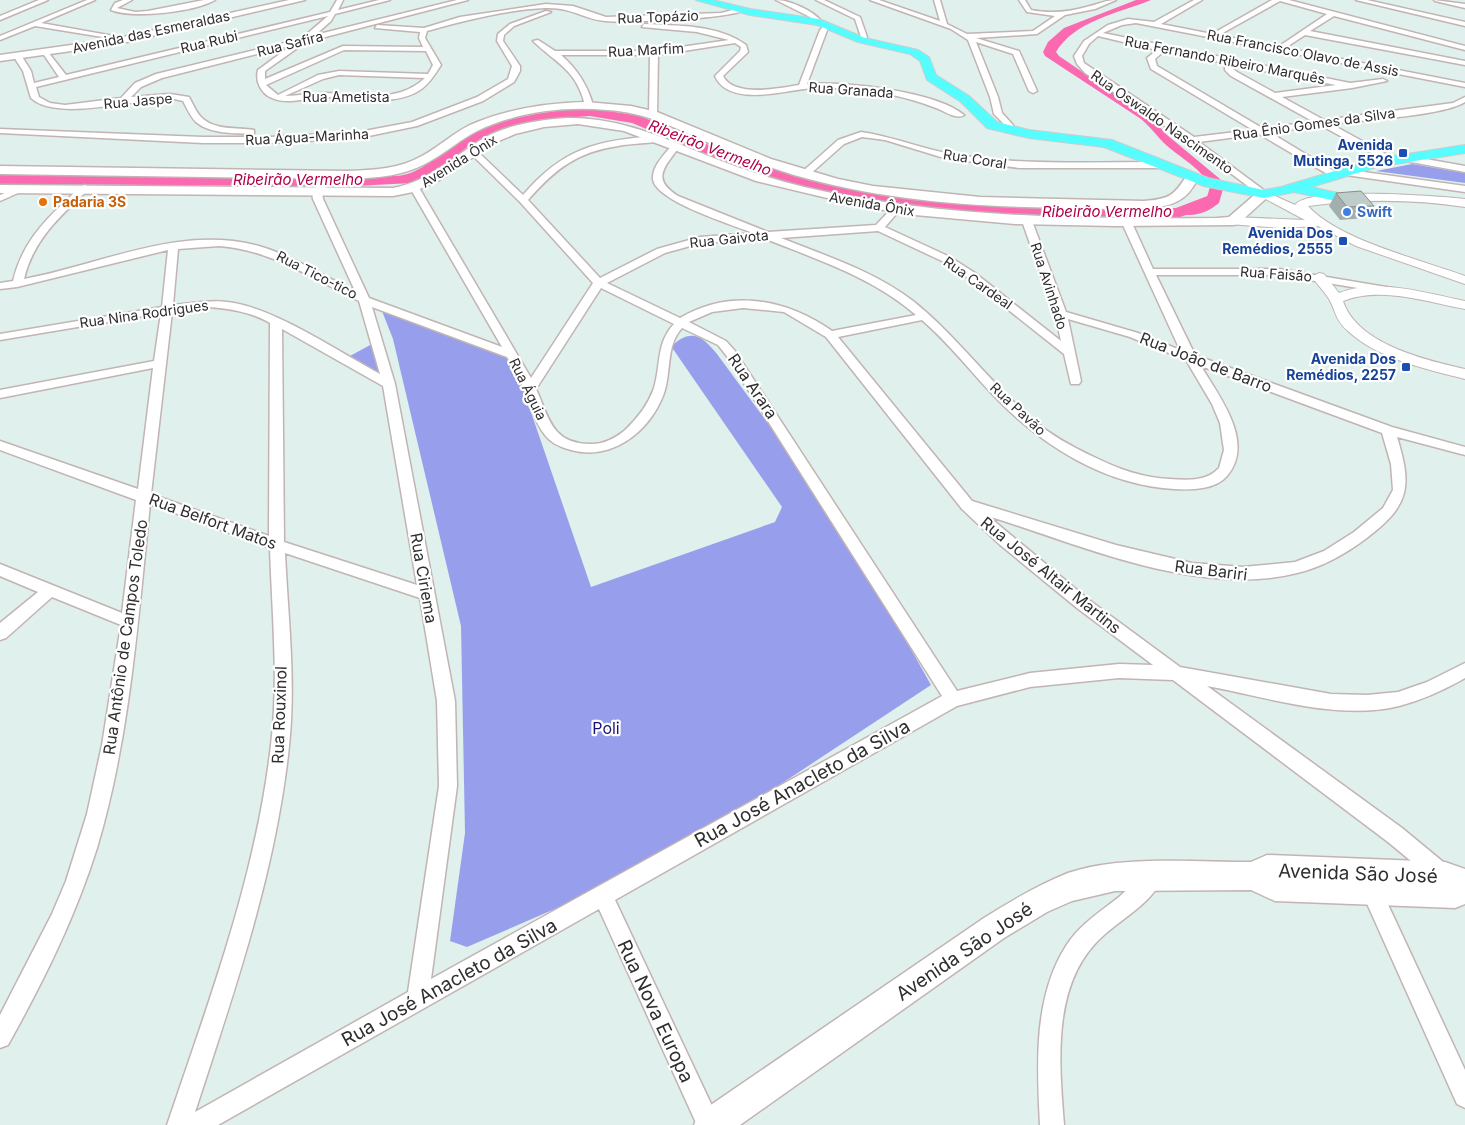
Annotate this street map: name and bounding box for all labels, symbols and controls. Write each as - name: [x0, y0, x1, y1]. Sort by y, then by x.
- street label: Avenida das Esmeraldas: [70, 6, 231, 57]
- street label: Rua Topázio: [617, 7, 699, 26]
- street label: Rua Francisco Olavo de Assis: [1206, 26, 1400, 79]
- street label: Rua Rubi: [179, 27, 239, 56]
- street label: Rua Safira: [255, 27, 325, 60]
- street label: Rua Fernando Ribeiro Marquês: [1124, 32, 1327, 87]
- street label: Rua Marfim: [608, 39, 684, 60]
- street label: Rua Oswaldo Nascimento: [1088, 66, 1237, 177]
- street label: Rua Granada: [808, 78, 894, 101]
- street label: Rua Ametista: [302, 88, 390, 105]
- street label: Rua Jaspe: [103, 89, 173, 112]
- street label: Rua Ênio Gomes da Silva: [1232, 104, 1396, 143]
- water label: Ribeirão Vermelho: [646, 115, 774, 180]
- street label: Rua Água-Marinha: [245, 125, 369, 148]
- street label: Avenida Ônix: [418, 130, 500, 191]
- place label: Avenida Mutinga, 5526: [1293, 136, 1393, 169]
- street label: Rua Coral: [942, 145, 1008, 172]
- marker: Avenida Mutinga, 5526: [1397, 147, 1409, 159]
- water label: Ribeirão Vermelho: [233, 170, 363, 189]
- street label: Avenida Ônix: [828, 188, 917, 219]
- place label: Padaria 3S: [53, 193, 126, 210]
- marker: Padaria 3S: [37, 196, 49, 208]
- water label: Ribeirão Vermelho: [1042, 202, 1172, 221]
- place label: Swift: [1357, 203, 1392, 220]
- marker: Swift: [1341, 206, 1353, 218]
- place label: Avenida Dos Remédios, 2555: [1222, 224, 1333, 257]
- street label: Rua Gaivota: [689, 226, 769, 251]
- marker: Avenida Dos Remédios, 2555: [1337, 235, 1349, 247]
- street label: Rua Avinhado: [1027, 240, 1072, 331]
- street label: Rua Tico-tico: [274, 247, 361, 302]
- street label: Rua Cardeal: [941, 253, 1016, 313]
- street label: Rua Faisão: [1240, 263, 1313, 284]
- street label: Rua Nina Rodrigues: [78, 296, 210, 331]
- street label: Rua João de Barro: [1137, 328, 1275, 396]
- street label: Rua Arara: [724, 350, 782, 422]
- place label: Avenida Dos Remédios, 2257: [1286, 350, 1396, 383]
- street label: Rua Águia: [506, 355, 551, 423]
- marker: Avenida Dos Remédios, 2257: [1400, 361, 1412, 373]
- street label: Rua Pavão: [987, 379, 1050, 439]
- street label: Rua Belfort Matos: [146, 489, 280, 553]
- street label: Rua José Altair Martins: [977, 512, 1125, 638]
- street label: Rua Antônio de Campos Toledo: [99, 518, 151, 756]
- street label: Rua Ciriema: [406, 531, 442, 625]
- street label: Rua Bariri: [1174, 556, 1248, 584]
- street label: Rua Rouxinol: [267, 666, 291, 764]
- street label: Rua José Anacleto da Silva: [690, 715, 914, 852]
- park label: Poli: [592, 718, 620, 738]
- street label: Avenida São José: [1278, 859, 1438, 888]
- street label: Avenida São José: [892, 897, 1037, 1006]
- street label: Rua José Anacleto da Silva: [337, 914, 561, 1051]
- street label: Rua Nova Europa: [612, 936, 699, 1086]

